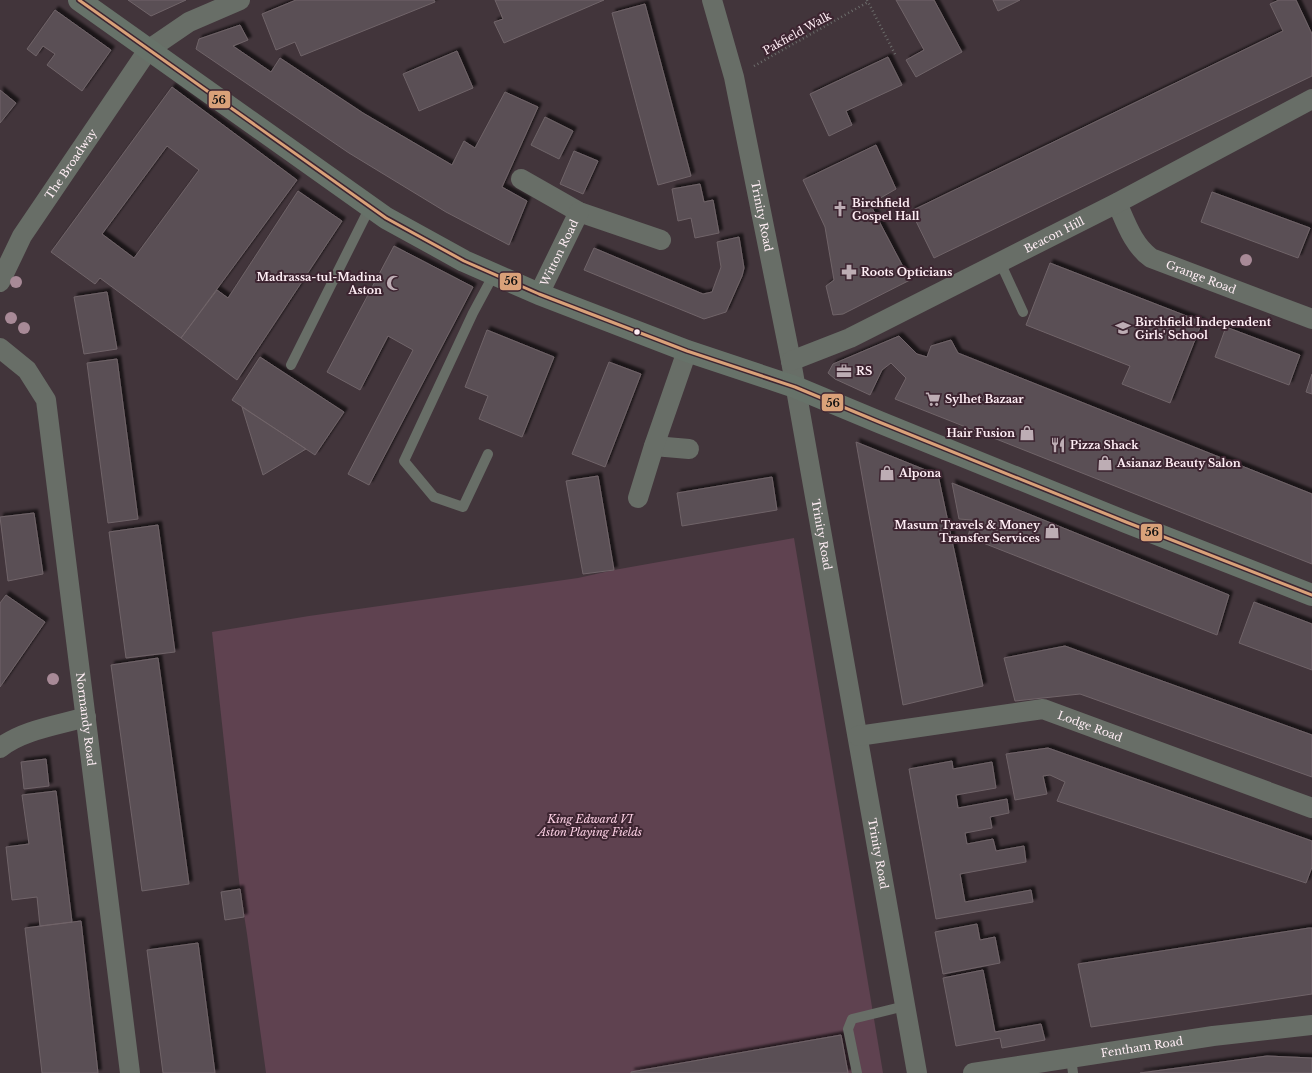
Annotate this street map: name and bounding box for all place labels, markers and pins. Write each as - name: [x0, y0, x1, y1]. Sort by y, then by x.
- place label: Birchfield Gospel Hall: [852, 196, 920, 223]
- church icon: Birchfield Gospel Hall: [831, 200, 849, 218]
- pharmacy icon: Roots Opticians: [840, 263, 858, 281]
- place label: Roots Opticians: [861, 265, 952, 279]
- place label: Madrassa-tul-Madina Aston: [256, 270, 383, 297]
- mosque icon: Madrassa-tul-Madina Aston: [385, 274, 403, 292]
- place label: Birchfield Independent Girls' School: [1135, 315, 1272, 342]
- school or university icon: Birchfield Independent Girls' School: [1114, 319, 1132, 337]
- unlabelled marker: [632, 327, 642, 337]
- office icon: RS: [835, 362, 853, 380]
- place label: RS: [856, 364, 872, 378]
- supermarket icon: Sylhet Bazaar: [924, 390, 942, 408]
- place label: Sylhet Bazaar: [945, 392, 1024, 406]
- shop icon: Hair Fusion: [1018, 424, 1036, 442]
- place label: Hair Fusion: [946, 426, 1015, 440]
- restaurant icon: Pizza Shack: [1049, 436, 1067, 454]
- place label: Pizza Shack: [1070, 438, 1139, 452]
- shop icon: Asianaz Beauty Salon: [1096, 454, 1114, 472]
- place label: Asianaz Beauty Salon: [1116, 456, 1241, 470]
- shop icon: Alpona: [878, 464, 896, 482]
- place label: Alpona: [898, 466, 942, 480]
- place label: Masum Travels & Money Transfer Services: [894, 518, 1041, 545]
- shop icon: Masum Travels & Money Transfer Services: [1043, 522, 1061, 540]

